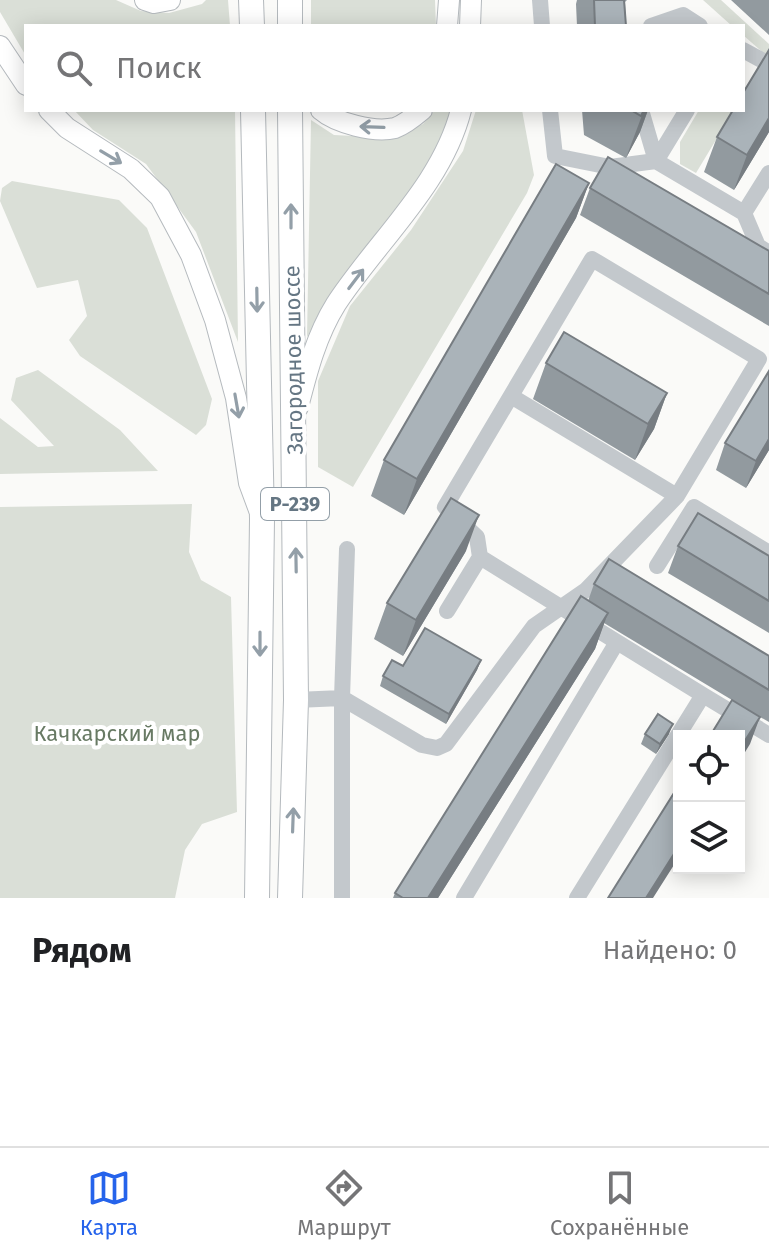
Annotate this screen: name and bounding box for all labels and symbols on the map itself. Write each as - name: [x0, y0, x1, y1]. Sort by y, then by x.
- one-way arrow: [359, 119, 386, 134]
- one-way arrow: [99, 149, 122, 165]
- one-way arrow: [283, 203, 299, 230]
- street label: Загородное шоссе: [278, 265, 309, 455]
- one-way arrow: [347, 269, 364, 290]
- one-way arrow: [250, 286, 265, 313]
- one-way arrow: [230, 393, 245, 419]
- road number: Р-239: [261, 488, 329, 520]
- one-way arrow: [288, 547, 304, 574]
- one-way arrow: [252, 630, 268, 657]
- park label: Качкарский мар: [33, 720, 201, 747]
- one-way arrow: [285, 807, 300, 834]

